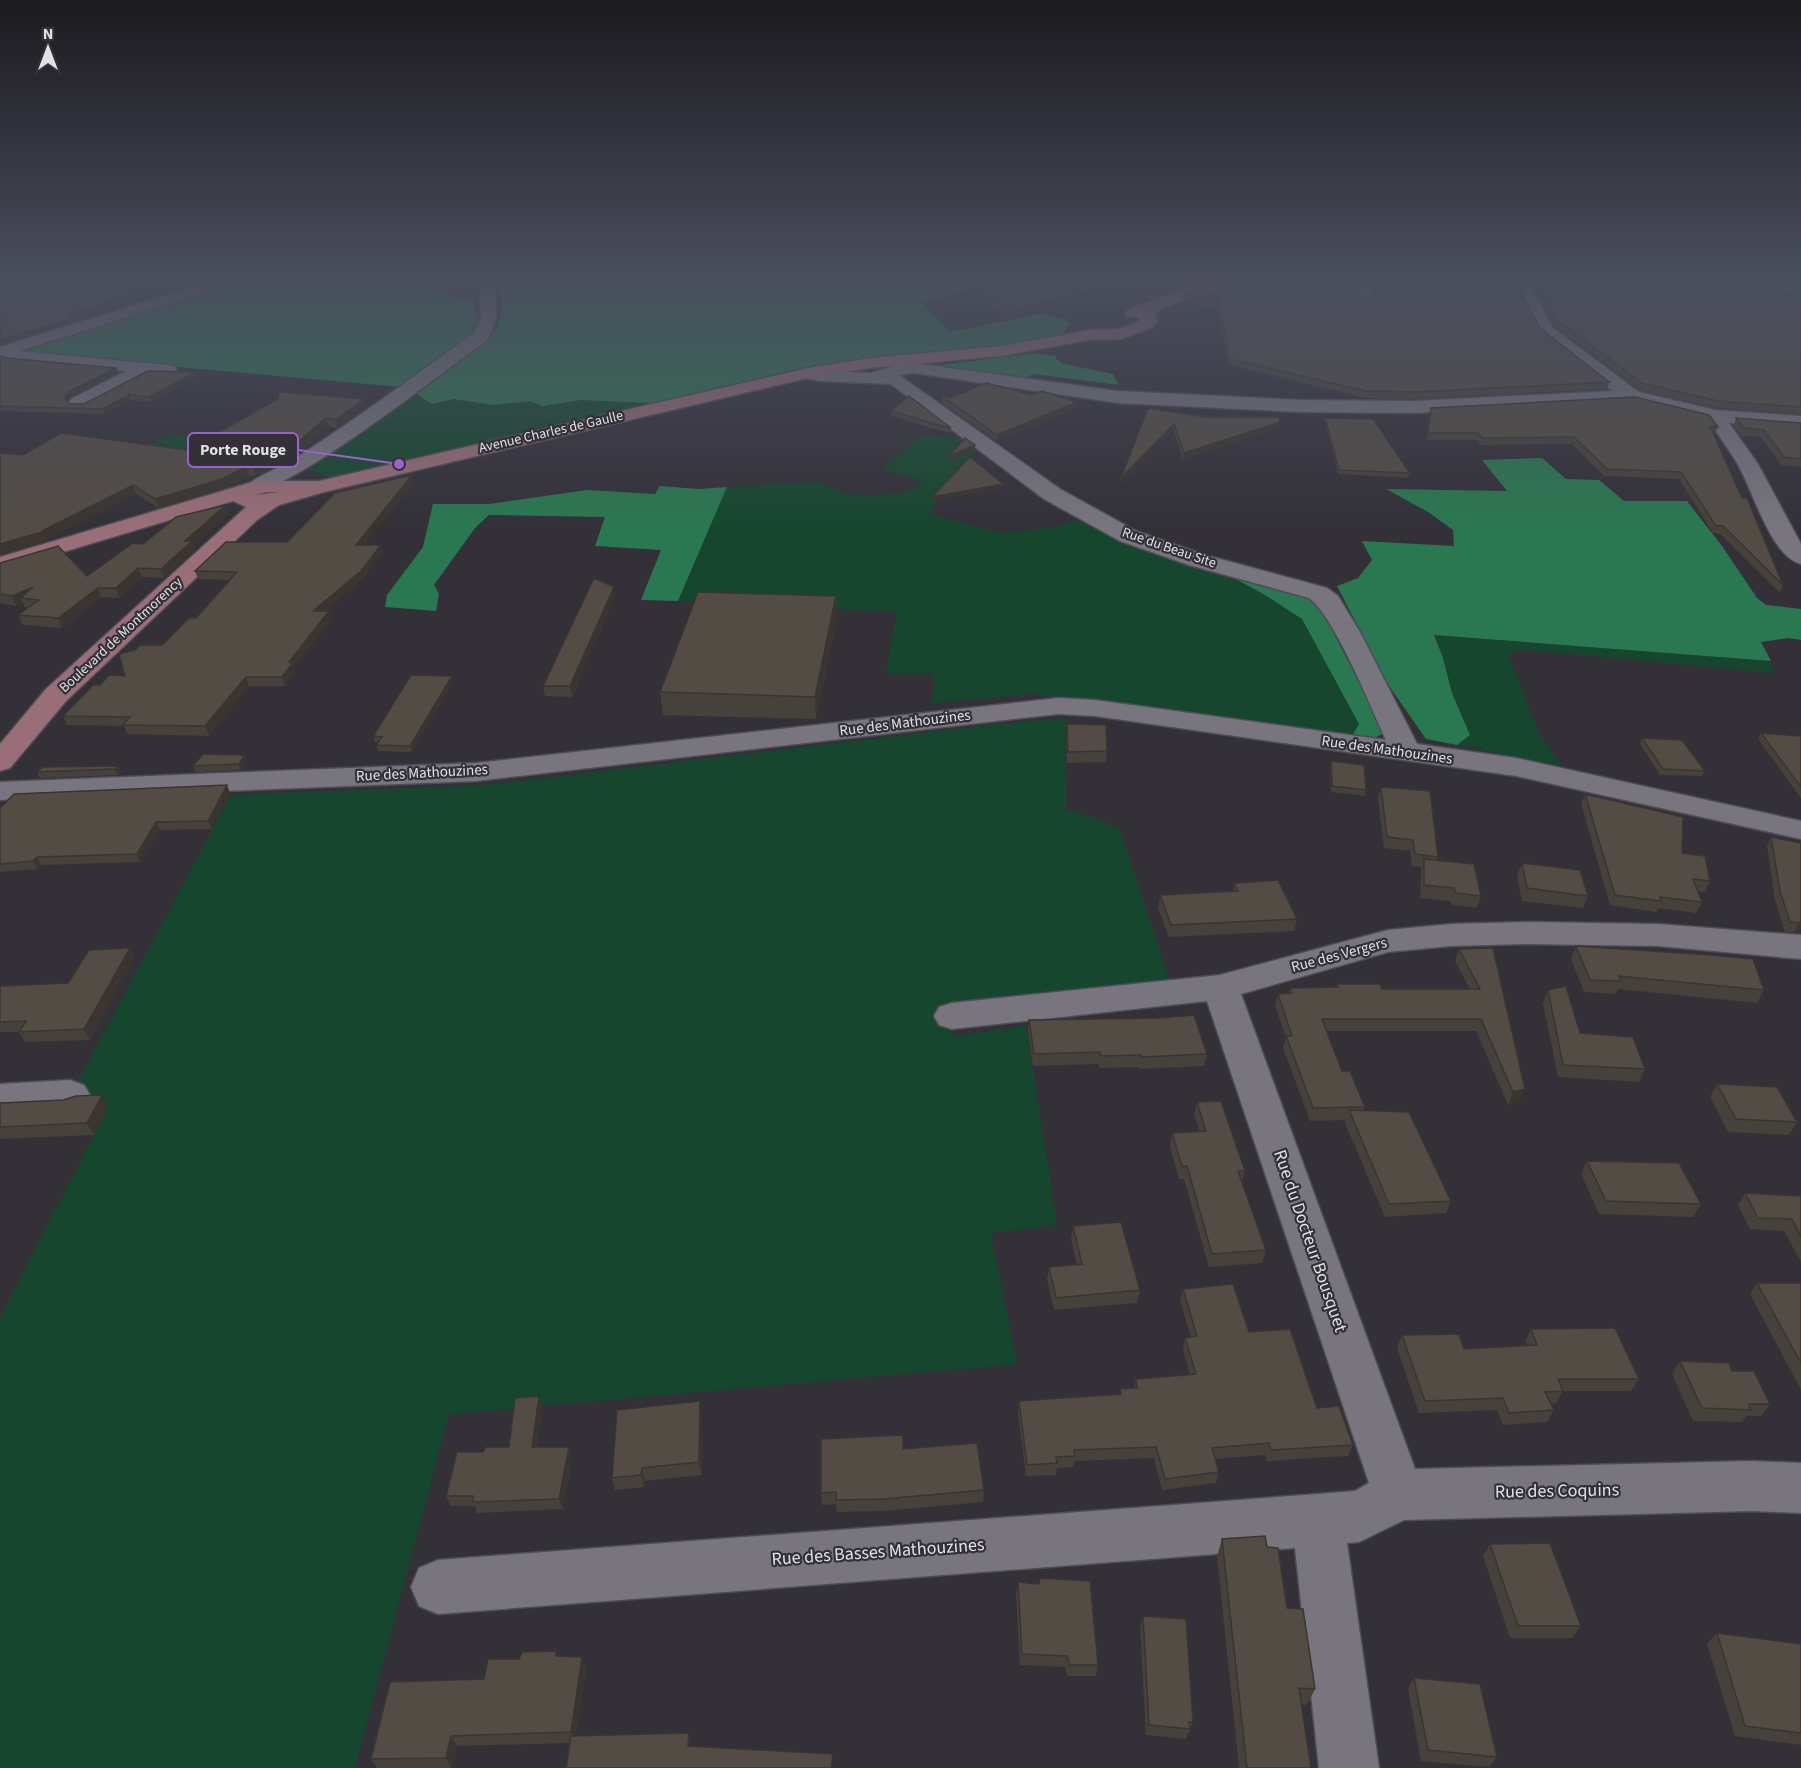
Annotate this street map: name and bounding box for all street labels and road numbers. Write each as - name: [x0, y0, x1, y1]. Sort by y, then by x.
- street label: Avenue Charles de Gaulle: [477, 406, 625, 458]
- street label: Rue du Beau Site: [1119, 523, 1219, 573]
- street label: Boulevard de Montmorency: [55, 572, 187, 697]
- street label: Rue des Mathouzines: [838, 705, 972, 741]
- street label: Rue des Mathouzines: [1320, 730, 1454, 770]
- street label: Rue des Mathouzines: [356, 759, 488, 787]
- street label: Rue des Vergers: [1289, 932, 1389, 978]
- street label: Rue du Docteur Bousquet: [1267, 1146, 1353, 1336]
- street label: Rue des Coquins: [1495, 1477, 1619, 1505]
- street label: Rue des Basses Mathouzines: [771, 1532, 985, 1572]

